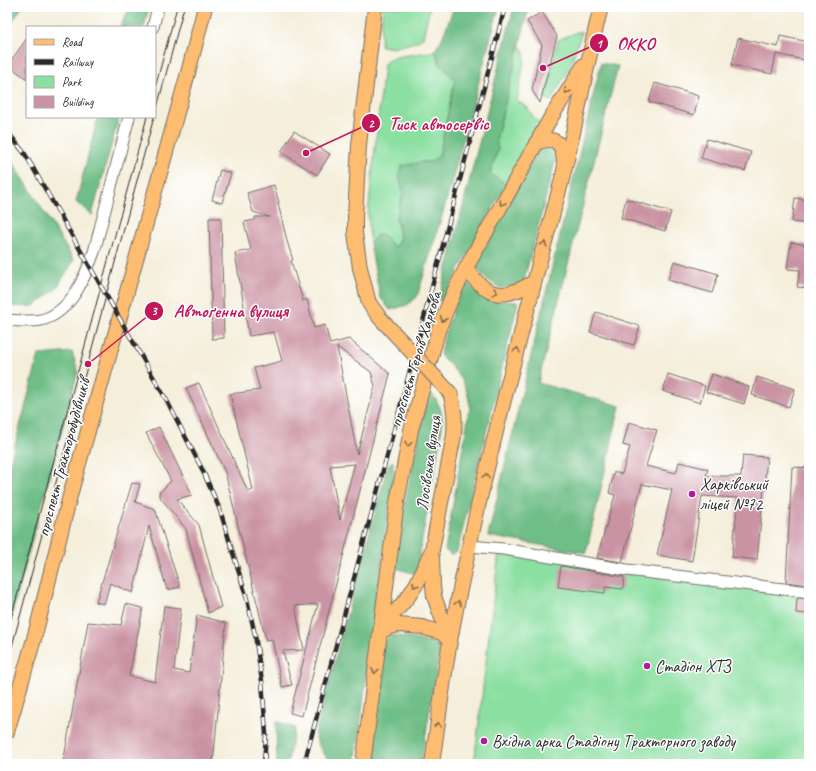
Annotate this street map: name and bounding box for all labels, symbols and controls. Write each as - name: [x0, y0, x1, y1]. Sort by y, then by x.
- legend: [26, 26, 156, 118]
- callout: ОККО: [589, 28, 663, 58]
- text: ОККО: [617, 33, 657, 55]
- text: Road: [62, 34, 84, 50]
- text: 1: [596, 36, 603, 52]
- text: Railway: [62, 54, 94, 70]
- text: Park: [62, 74, 83, 90]
- one-way arrow: [565, 87, 572, 94]
- text: Building: [62, 94, 94, 110]
- callout: Тиск автосервіс: [361, 108, 498, 138]
- text: Тиск автосервіс: [389, 113, 490, 135]
- text: 2: [368, 116, 375, 132]
- one-way arrow: [500, 199, 507, 207]
- one-way arrow: [539, 241, 548, 248]
- street label: проспект Героїв Харкова: [385, 287, 447, 429]
- one-way arrow: [491, 287, 498, 296]
- callout: Автоґенна вулиця: [144, 296, 297, 326]
- text: Автоґенна вулиця: [174, 300, 290, 322]
- text: 3: [151, 303, 158, 319]
- one-way arrow: [440, 314, 448, 322]
- one-way arrow: [512, 347, 520, 353]
- street label: проспект Тракторобудівників: [32, 372, 96, 539]
- street label: Лосівська вулиця: [411, 414, 446, 512]
- one-way arrow: [404, 441, 413, 447]
- one-way arrow: [482, 473, 490, 479]
- place label: Харківський ліцей №72: [700, 474, 769, 515]
- marker: Харківський ліцей №72: [687, 489, 697, 499]
- one-way arrow: [413, 581, 420, 588]
- one-way arrow: [454, 600, 462, 606]
- place label: Стадіон ХТЗ: [655, 656, 732, 677]
- marker: Стадіон ХТЗ: [642, 661, 652, 671]
- one-way arrow: [371, 668, 380, 674]
- one-way arrow: [433, 722, 442, 729]
- place label: Вхідна арка Стадіону Тракторного заводу: [492, 731, 736, 753]
- marker: Вхідна арка Стадіону Тракторного заводу: [479, 736, 489, 746]

